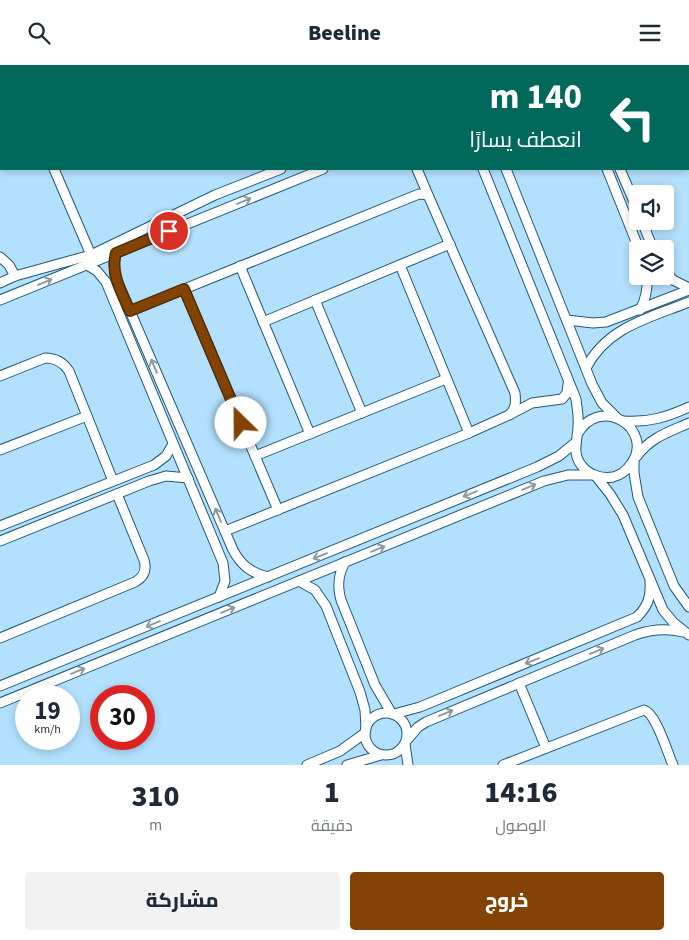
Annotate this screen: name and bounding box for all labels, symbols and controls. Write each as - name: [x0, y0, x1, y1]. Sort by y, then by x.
- text: Beeline: [308, 17, 381, 49]
- icon: search: [25, 19, 53, 47]
- icon: menu: [636, 19, 664, 47]
- text: 140 m: [490, 72, 582, 122]
- icon: left: [600, 85, 665, 150]
- text: انعطف يسارًا: [469, 124, 582, 156]
- map controls: [629, 185, 674, 285]
- button: sound: [629, 185, 674, 230]
- one-way arrow: [236, 195, 251, 205]
- pin: [148, 210, 190, 252]
- icon: arrive: [155, 217, 183, 245]
- button: layers: [629, 240, 674, 285]
- one-way arrow: [37, 276, 52, 286]
- one-way arrow: [148, 359, 158, 374]
- position arrow: [214, 396, 266, 448]
- one-way arrow: [521, 482, 536, 492]
- one-way arrow: [463, 490, 478, 500]
- one-way arrow: [213, 508, 223, 523]
- one-way arrow: [371, 543, 386, 552]
- one-way arrow: [313, 552, 328, 561]
- one-way arrow: [220, 605, 235, 614]
- one-way arrow: [146, 619, 161, 629]
- one-way arrow: [588, 646, 604, 655]
- one-way arrow: [524, 657, 539, 666]
- one-way arrow: [70, 666, 85, 675]
- speed limit sign: 30: [90, 685, 155, 750]
- text: 19: [34, 693, 61, 729]
- one-way arrow: [438, 708, 453, 717]
- text: km/h: [34, 721, 61, 738]
- text: 1: [324, 771, 340, 814]
- text: 14:16: [484, 771, 558, 814]
- text: 310: [132, 775, 180, 818]
- text: m: [149, 814, 162, 836]
- text: دقيقة: [311, 815, 353, 837]
- text: الوصول: [495, 815, 546, 837]
- button: مشاركة: [25, 872, 340, 930]
- button: خروج: [350, 872, 664, 930]

